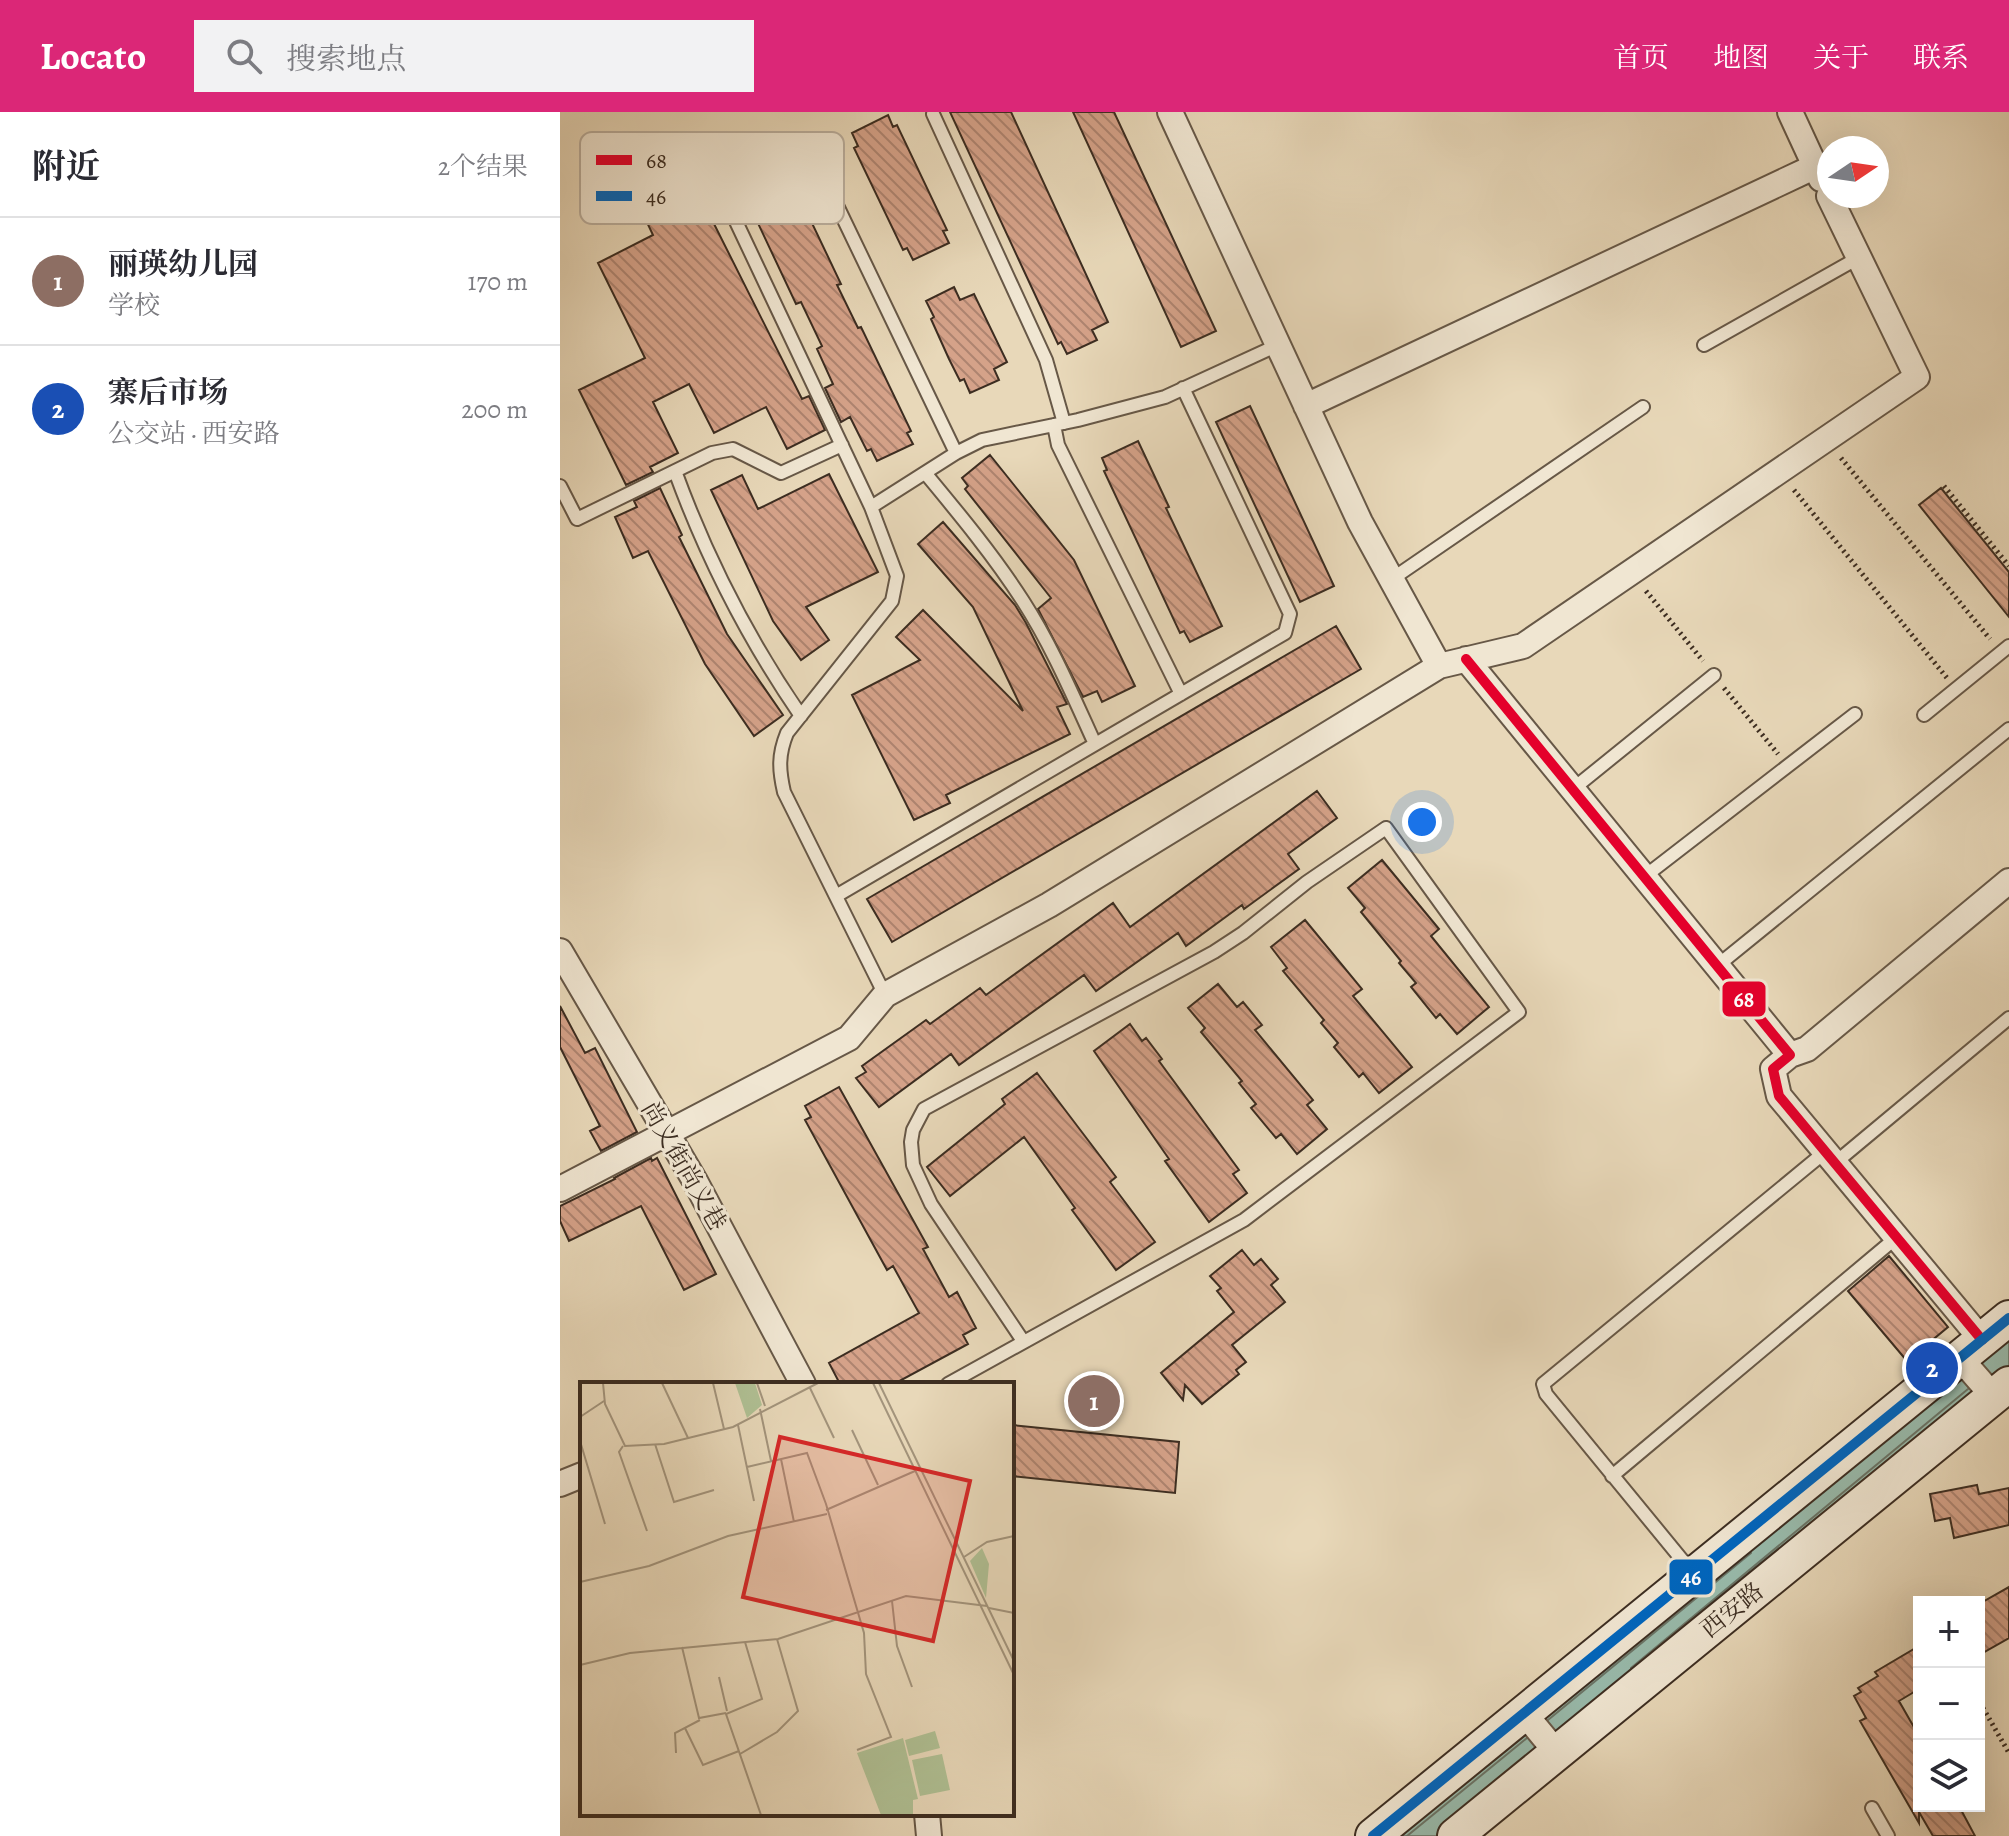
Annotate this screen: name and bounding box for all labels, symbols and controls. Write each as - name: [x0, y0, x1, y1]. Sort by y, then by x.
- search box: [194, 20, 754, 92]
- text: Locato: [40, 30, 146, 82]
- icon: search: [222, 34, 266, 78]
- text: 搜索地点: [286, 39, 406, 79]
- text: 首页: [1613, 39, 1669, 77]
- text: 地图: [1713, 39, 1769, 77]
- text: 关于: [1813, 39, 1869, 77]
- text: 联系: [1913, 39, 1969, 77]
- legend: [580, 132, 844, 224]
- north arrow: [1817, 136, 1889, 208]
- text: 附近: [32, 143, 100, 190]
- text: 68: [646, 146, 667, 176]
- text: 2个结果: [438, 149, 528, 184]
- text: 46: [646, 182, 666, 212]
- text: 丽瑛幼儿园: [108, 244, 258, 284]
- text: 1: [53, 264, 63, 299]
- text: 170 m: [468, 264, 528, 299]
- text: 学校: [108, 288, 160, 323]
- text: 寨后市场: [108, 372, 228, 412]
- text: 2: [52, 392, 64, 427]
- text: 200 m: [461, 392, 528, 427]
- text: 公交站 · 西安路: [108, 416, 279, 451]
- your location: [1402, 802, 1442, 842]
- line badge: 68: [1721, 980, 1767, 1018]
- text: 68: [1734, 985, 1754, 1015]
- street label: 尚义街尚义巷: [634, 1096, 734, 1236]
- pin: 2: [1906, 1338, 1958, 1398]
- pin: 1: [1068, 1371, 1120, 1431]
- inset map: [580, 1382, 1014, 1816]
- line badge: 46: [1668, 1558, 1714, 1596]
- text: 46: [1681, 1563, 1701, 1593]
- street label: 西安路: [1694, 1575, 1770, 1645]
- map controls: [1913, 1596, 1985, 1812]
- button: +: [1913, 1596, 1985, 1668]
- button: −: [1913, 1668, 1985, 1740]
- button: layers: [1913, 1740, 1985, 1812]

